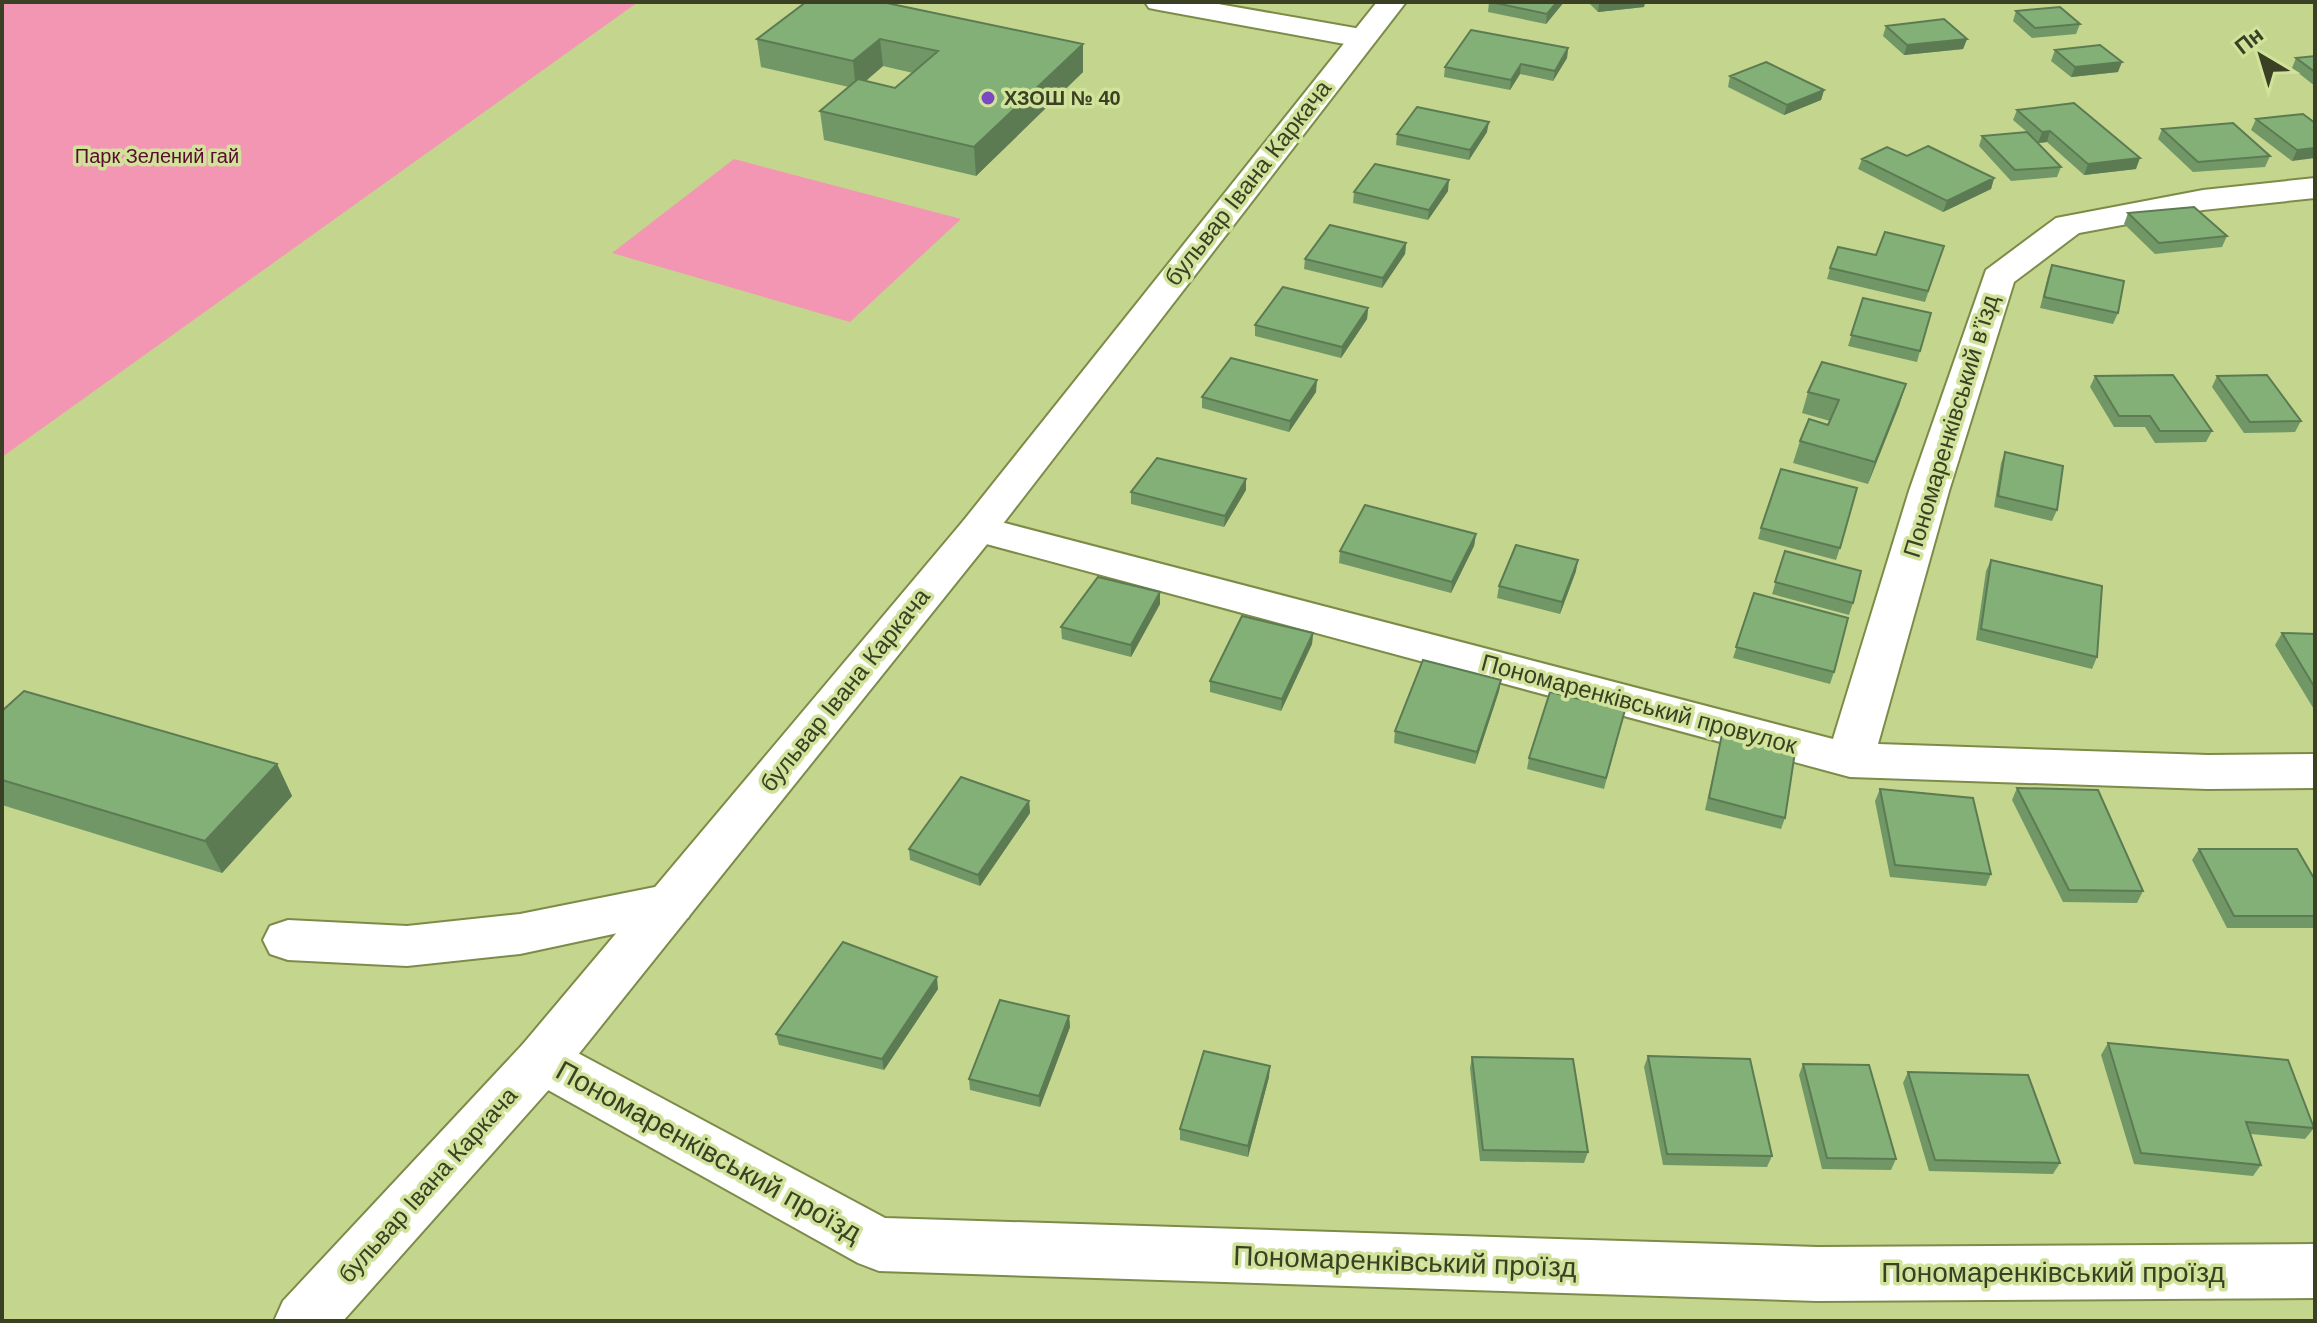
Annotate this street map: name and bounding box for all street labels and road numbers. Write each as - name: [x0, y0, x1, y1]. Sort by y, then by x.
- street label: бульвар Івана Каркача: [1159, 74, 1337, 291]
- street label: Пономаренківський в’їзд: [1898, 291, 2003, 560]
- street label: бульвар Івана Каркача: [754, 582, 935, 797]
- street label: Пономаренківський провулок: [1479, 648, 1800, 759]
- street label: Пономаренківський проїзд: [551, 1055, 867, 1248]
- street label: бульвар Івана Каркача: [333, 1081, 523, 1288]
- street label: Пономаренківський проїзд: [1233, 1240, 1577, 1283]
- street label: Пономаренківський проїзд: [1881, 1257, 2225, 1288]

